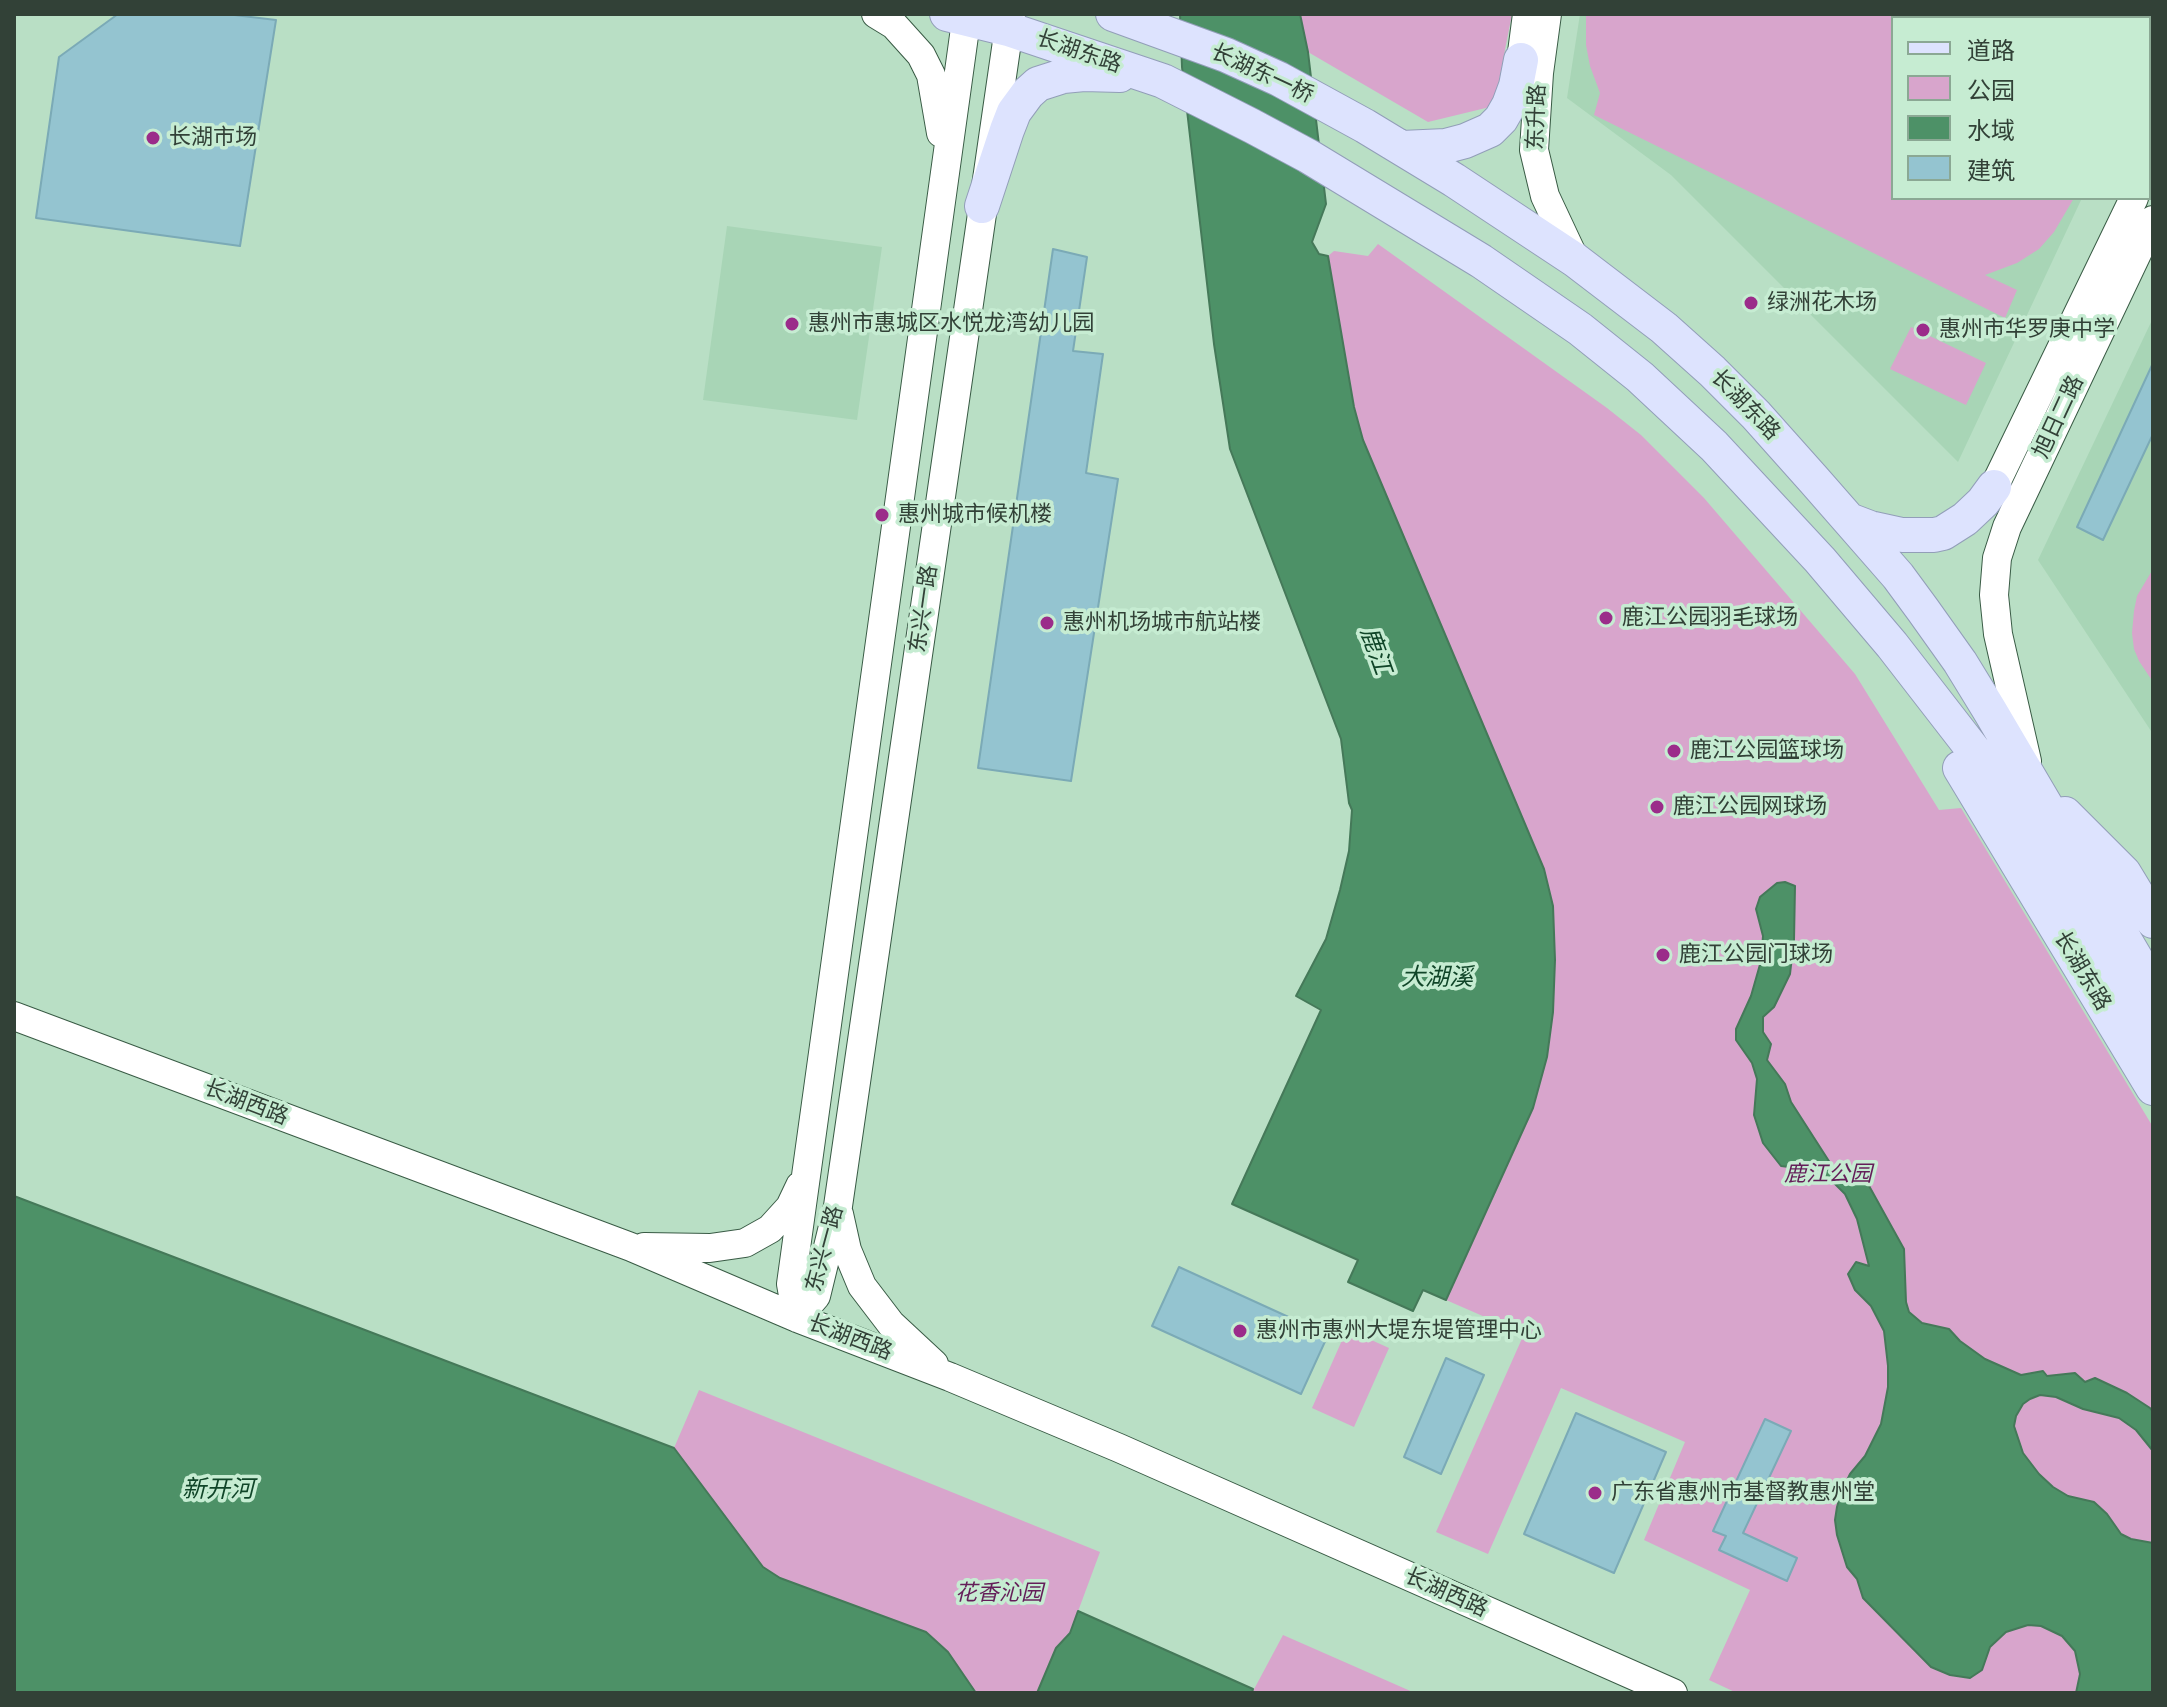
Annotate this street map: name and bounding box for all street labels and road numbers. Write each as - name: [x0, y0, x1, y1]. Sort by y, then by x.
- street label: 长湖东路: [1033, 25, 1125, 79]
- street label: 长湖东一桥: [1207, 39, 1317, 109]
- street label: 东升路: [1523, 84, 1551, 150]
- street label: 长湖东路: [1705, 364, 1785, 446]
- street label: 旭日二路: [2028, 372, 2090, 462]
- street label: 东兴一路: [905, 564, 943, 654]
- street label: 长湖东路: [2048, 926, 2116, 1016]
- street label: 长湖西路: [200, 1075, 292, 1131]
- street label: 东兴一路: [801, 1203, 849, 1295]
- street label: 长湖西路: [804, 1310, 896, 1366]
- street label: 长湖西路: [1400, 1563, 1492, 1623]

